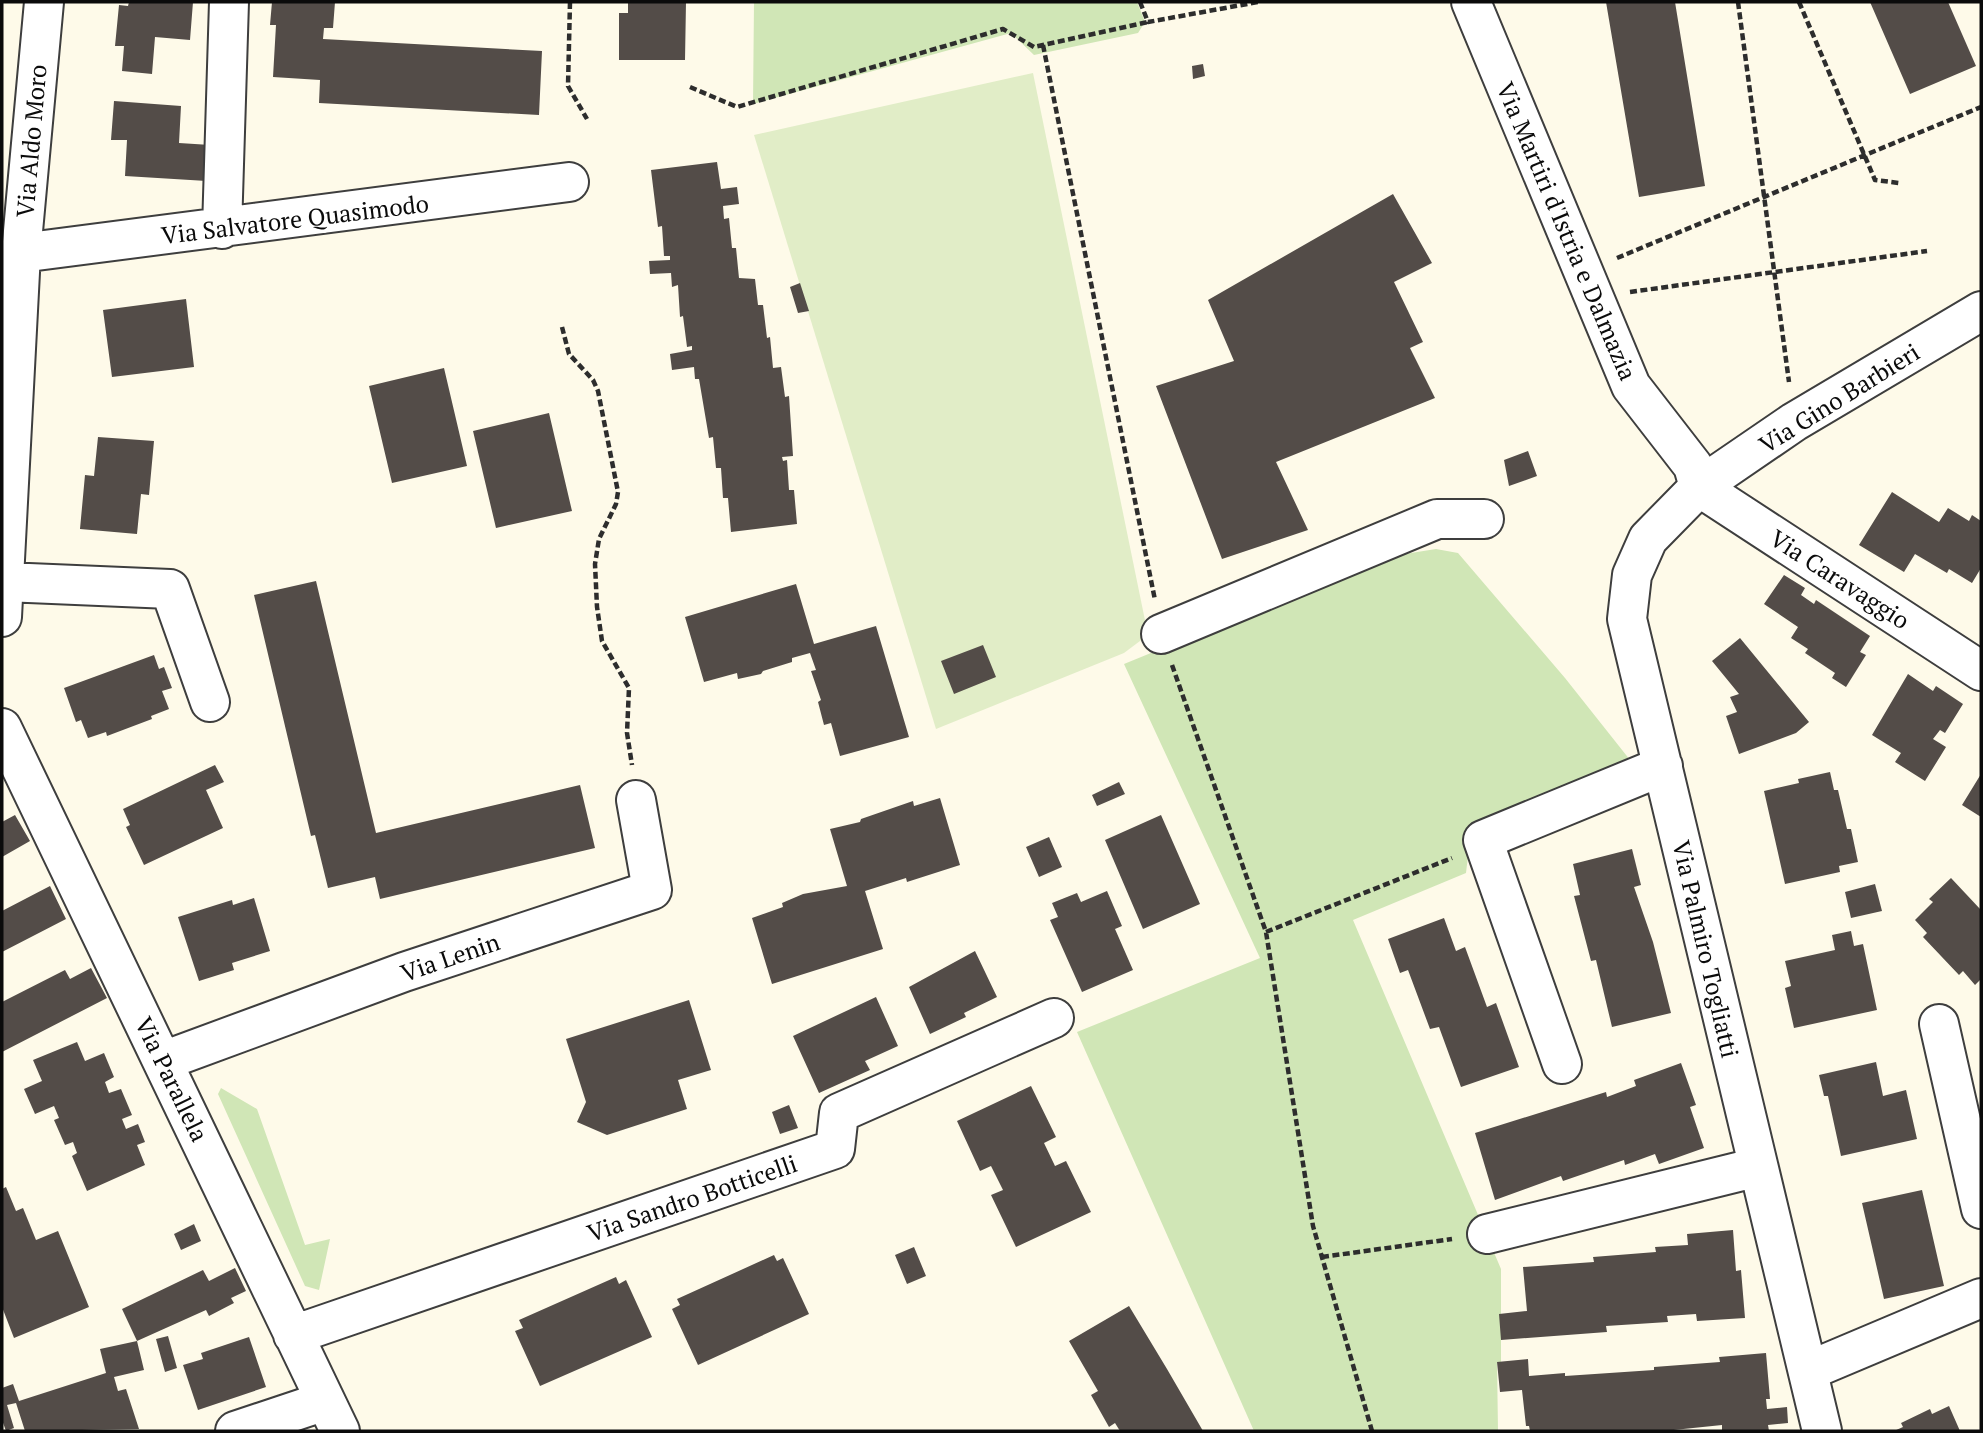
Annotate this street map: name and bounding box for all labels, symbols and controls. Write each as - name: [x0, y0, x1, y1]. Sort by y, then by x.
- street label: Via Aldo Moro: [8, 63, 54, 219]
- street label: Via Martiri d'Istria e Dalmazia: [1490, 77, 1644, 385]
- street label: Via Salvatore Quasimodo: [159, 187, 431, 251]
- street label: Via Gino Barbieri: [1753, 336, 1925, 460]
- street label: Via Caravaggio: [1764, 522, 1916, 636]
- street label: Via Palmiro Togliatti: [1665, 837, 1747, 1061]
- street label: Via Lenin: [396, 925, 504, 989]
- street label: Via Parallela: [128, 1011, 216, 1147]
- street label: Via Sandro Botticelli: [583, 1147, 801, 1249]

